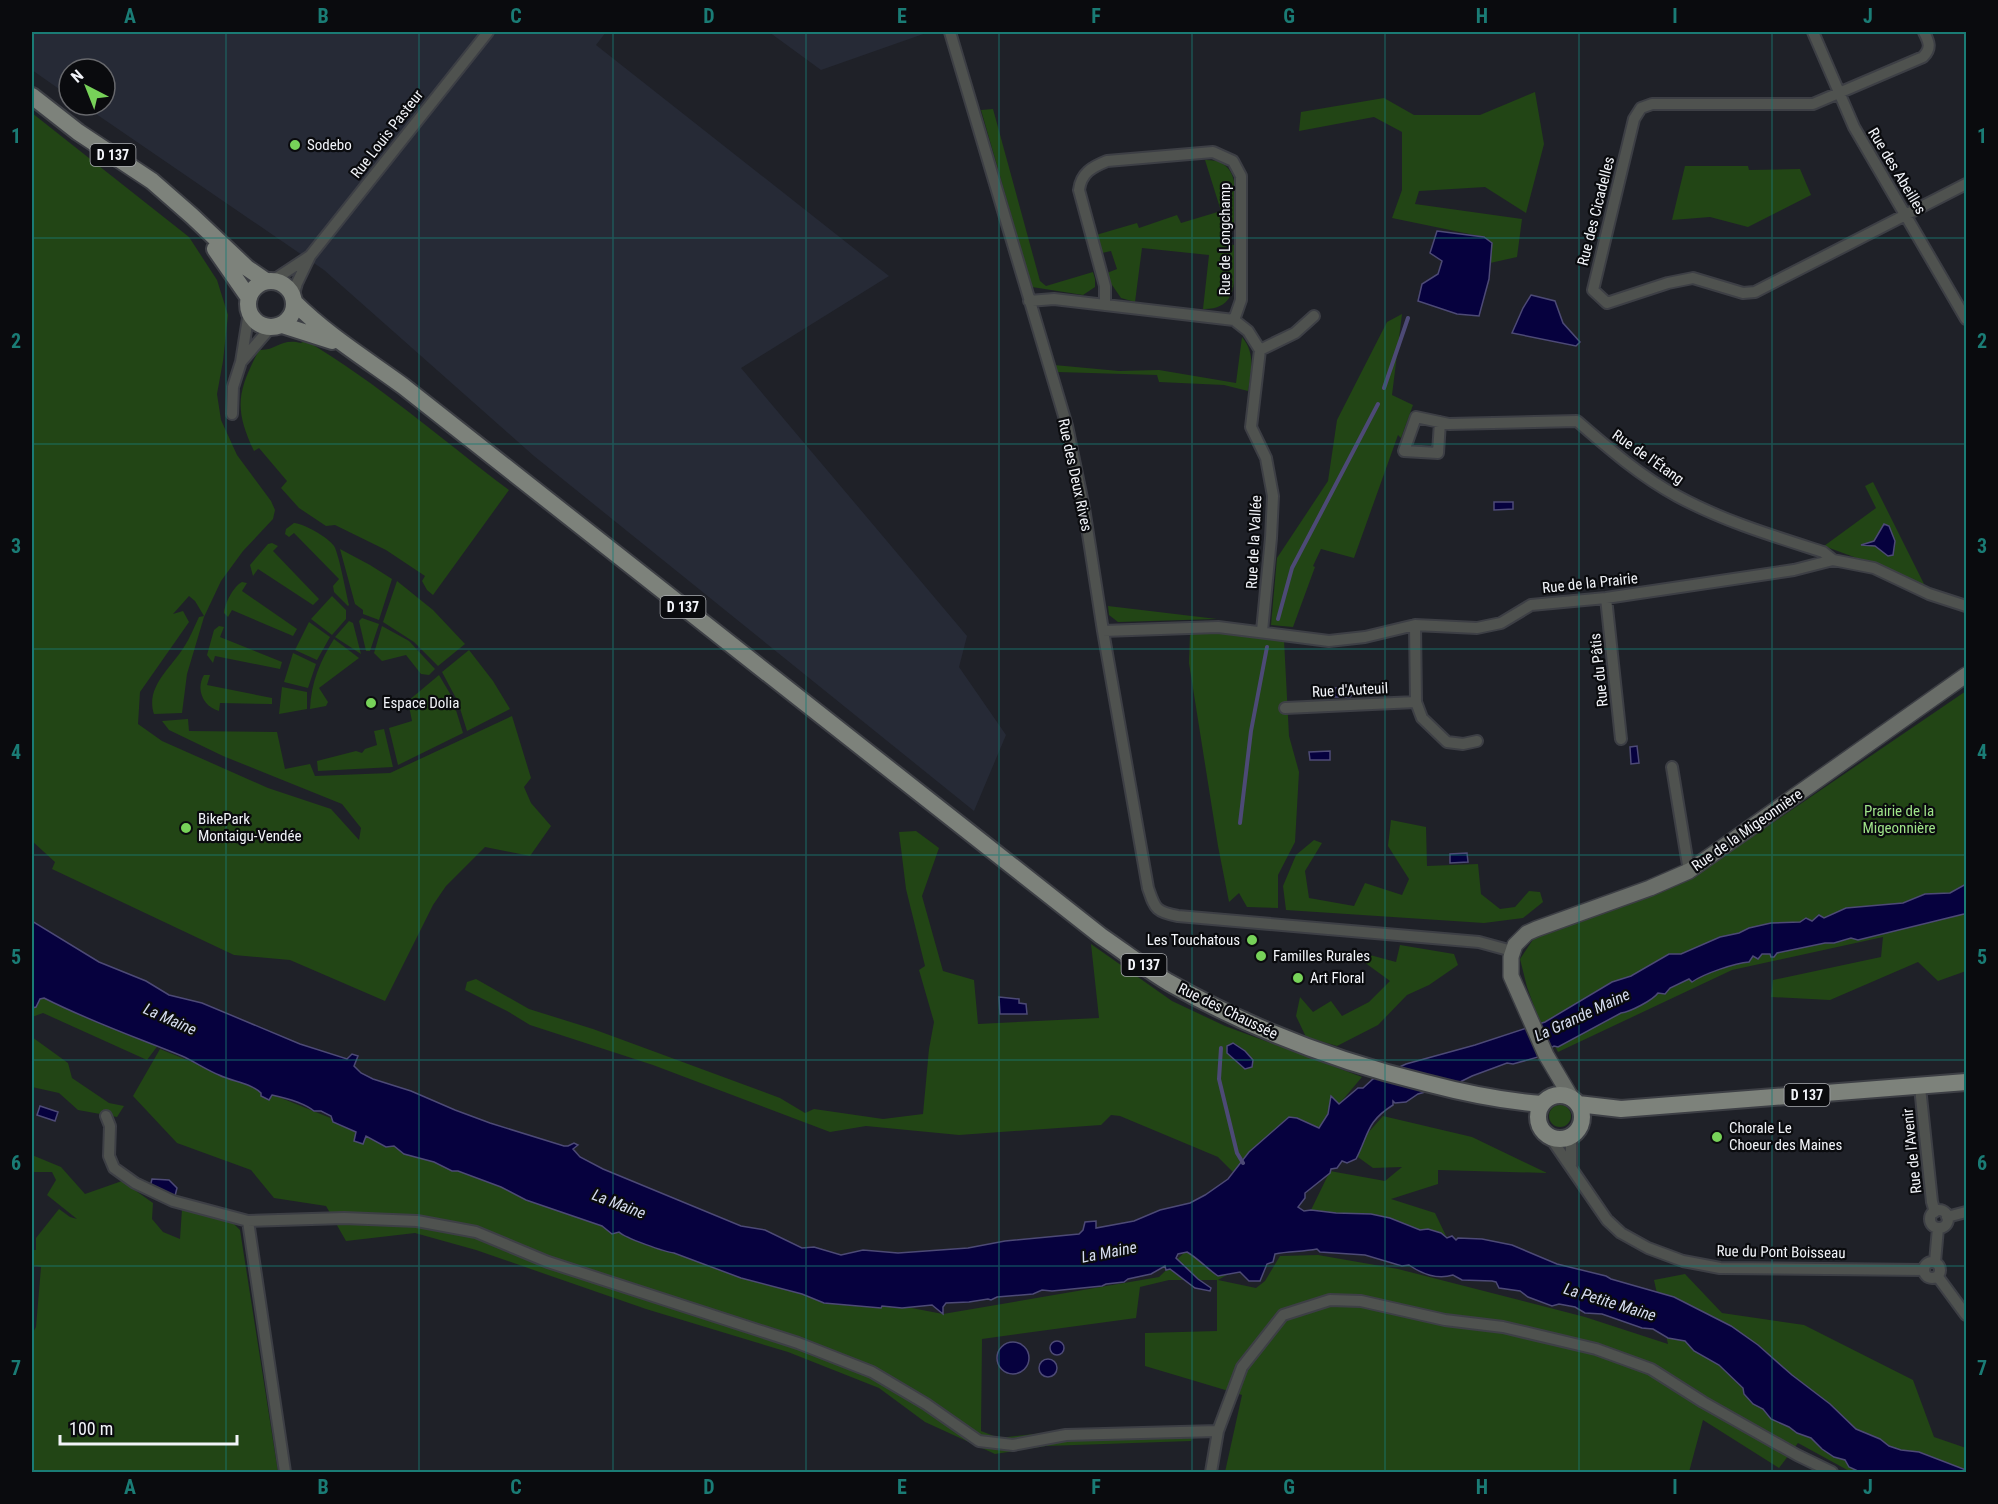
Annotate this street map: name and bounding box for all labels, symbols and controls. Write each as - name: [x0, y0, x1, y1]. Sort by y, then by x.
- text: A: [124, 4, 136, 28]
- text: B: [317, 4, 329, 28]
- text: C: [510, 4, 522, 28]
- text: D: [703, 4, 715, 28]
- text: E: [897, 4, 907, 28]
- text: F: [1091, 4, 1101, 28]
- text: G: [1283, 4, 1295, 28]
- text: H: [1476, 4, 1488, 28]
- text: I: [1672, 4, 1678, 28]
- text: J: [1863, 4, 1873, 28]
- north arrow: [57, 57, 117, 117]
- text: N: [67, 66, 87, 87]
- street label: Rue Louis Pasteur: [347, 86, 427, 182]
- text: 1: [11, 124, 21, 148]
- street label: Rue des Abeilles: [1864, 124, 1930, 218]
- text: 1: [1977, 124, 1987, 148]
- place label: Sodebo: [307, 136, 352, 154]
- marker: Sodebo: [288, 138, 302, 152]
- road number: D 137: [90, 144, 136, 166]
- street label: Rue des Cicadelles: [1574, 154, 1618, 267]
- street label: Rue de Longchamp: [1216, 183, 1234, 295]
- text: 2: [11, 329, 21, 353]
- text: 2: [1977, 329, 1987, 353]
- street label: Rue des Deux Rives: [1054, 417, 1096, 533]
- street label: Rue de l'Étang: [1609, 426, 1687, 488]
- street label: Rue de la Vallée: [1243, 495, 1265, 589]
- text: 3: [11, 534, 21, 558]
- text: 3: [1977, 534, 1987, 558]
- street label: Rue de la Prairie: [1541, 569, 1639, 597]
- road number: D 137: [660, 596, 706, 618]
- street label: Rue du Pâtis: [1586, 632, 1612, 708]
- street label: Rue d'Auteuil: [1311, 679, 1389, 701]
- place label: Espace Dolia: [383, 694, 459, 712]
- marker: Espace Dolia: [364, 696, 378, 710]
- text: 4: [11, 740, 21, 764]
- text: 4: [1977, 740, 1987, 764]
- street label: Rue de la Migeonnière: [1688, 785, 1806, 875]
- park label: Prairie de la Migeonnière: [1862, 802, 1936, 837]
- place label: BikePark Montaigu-Vendée: [198, 810, 301, 845]
- marker: BikePark Montaigu-Vendée: [179, 821, 193, 835]
- place label: Les Touchatous: [1147, 931, 1240, 949]
- marker: Les Touchatous: [1245, 933, 1259, 947]
- text: 5: [11, 945, 21, 969]
- text: 5: [1977, 945, 1987, 969]
- place label: Familles Rurales: [1273, 947, 1370, 965]
- marker: Familles Rurales: [1254, 949, 1268, 963]
- road number: D 137: [1122, 954, 1166, 976]
- place label: Art Floral: [1310, 969, 1365, 987]
- marker: Art Floral: [1291, 971, 1305, 985]
- street label: Rue des Chaussée: [1175, 979, 1281, 1043]
- water label: La Grande Maine: [1531, 985, 1633, 1045]
- water label: La Maine: [141, 999, 199, 1039]
- road number: D 137: [1784, 1084, 1830, 1106]
- street label: Rue de l'Avenir: [1899, 1107, 1925, 1195]
- place label: Chorale Le Choeur des Maines: [1729, 1119, 1843, 1154]
- marker: Chorale Le Choeur des Maines: [1710, 1130, 1724, 1144]
- text: 6: [11, 1151, 21, 1175]
- text: 6: [1977, 1151, 1987, 1175]
- water label: La Maine: [589, 1185, 649, 1223]
- water label: La Maine: [1080, 1237, 1138, 1267]
- street label: Rue du Pont Boisseau: [1716, 1242, 1846, 1262]
- water label: La Petite Maine: [1562, 1279, 1658, 1325]
- text: 7: [11, 1356, 21, 1380]
- text: 7: [1977, 1356, 1987, 1380]
- scale bar: [60, 1408, 237, 1446]
- text: 100 m: [69, 1418, 113, 1439]
- text: A: [124, 1475, 136, 1499]
- text: B: [317, 1475, 329, 1499]
- text: C: [510, 1475, 522, 1499]
- text: D: [703, 1475, 715, 1499]
- text: E: [897, 1475, 907, 1499]
- text: F: [1091, 1475, 1101, 1499]
- text: G: [1283, 1475, 1295, 1499]
- text: H: [1476, 1475, 1488, 1499]
- text: I: [1672, 1475, 1678, 1499]
- text: J: [1863, 1475, 1873, 1499]

